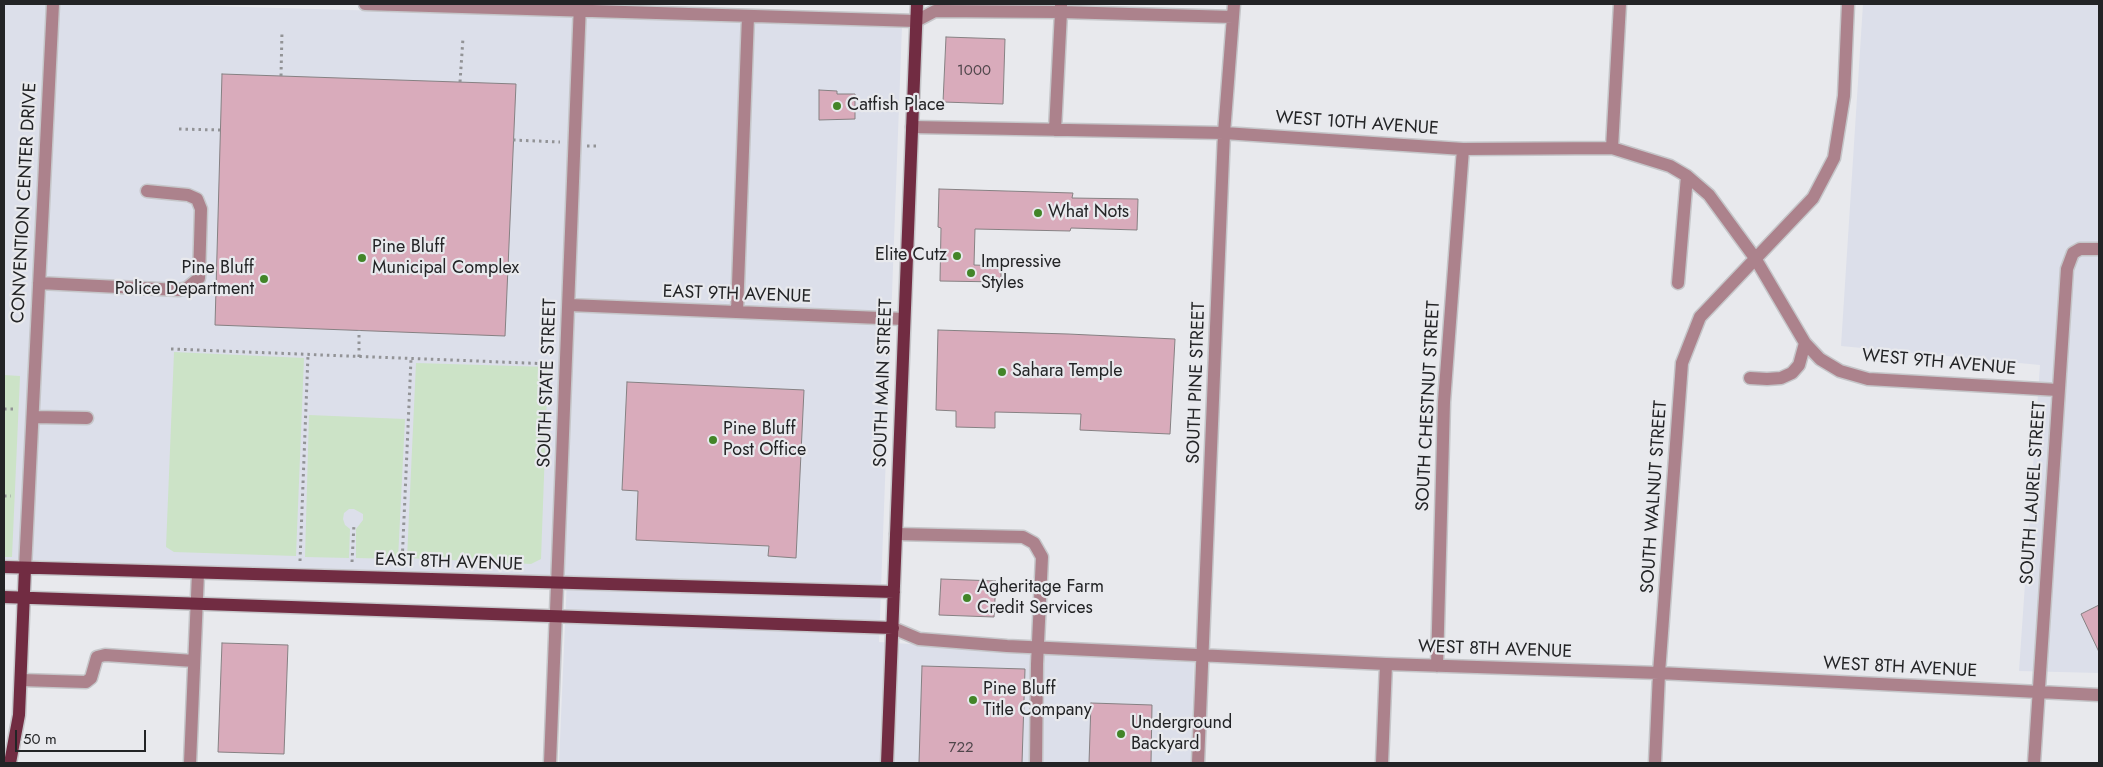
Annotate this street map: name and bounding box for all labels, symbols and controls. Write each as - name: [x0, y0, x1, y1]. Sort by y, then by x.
- house number: 1000: [957, 62, 991, 80]
- street label: CONVENTION CENTER DRIVE: [8, 82, 42, 324]
- place label: Catfish Place: [847, 95, 945, 117]
- marker: Catfish Place: [831, 100, 843, 112]
- street label: WEST 10TH AVENUE: [1275, 108, 1439, 140]
- place label: What Nots: [1048, 202, 1129, 224]
- marker: What Nots: [1032, 207, 1044, 219]
- place label: Pine Bluff Municipal Complex: [372, 237, 519, 280]
- place label: Elite Cutz: [875, 245, 947, 267]
- marker: Elite Cutz: [951, 250, 963, 262]
- marker: Pine Bluff Municipal Complex: [356, 252, 368, 264]
- place label: Impressive Styles: [981, 252, 1061, 294]
- place label: Pine Bluff Police Department: [115, 258, 254, 300]
- marker: Impressive Styles: [965, 267, 977, 279]
- marker: Pine Bluff Police Department: [258, 273, 270, 285]
- street label: EAST 9TH AVENUE: [662, 282, 812, 308]
- street label: SOUTH STATE STREET: [534, 298, 562, 468]
- street label: SOUTH MAIN STREET: [870, 298, 898, 468]
- street label: SOUTH CHESTNUT STREET: [1413, 300, 1445, 512]
- street label: SOUTH PINE STREET: [1183, 302, 1211, 464]
- street label: WEST 9TH AVENUE: [1861, 345, 2017, 381]
- place label: Sahara Temple: [1012, 361, 1122, 383]
- marker: Sahara Temple: [996, 366, 1008, 378]
- street label: SOUTH WALNUT STREET: [1637, 400, 1673, 594]
- street label: SOUTH LAUREL STREET: [2017, 401, 2051, 585]
- place label: Pine Bluff Post Office: [723, 419, 806, 462]
- marker: Pine Bluff Post Office: [707, 434, 719, 446]
- street label: EAST 8TH AVENUE: [375, 550, 523, 576]
- place label: Agheritage Farm Credit Services: [977, 577, 1104, 620]
- marker: Agheritage Farm Credit Services: [961, 592, 973, 604]
- street label: WEST 8TH AVENUE: [1418, 637, 1572, 663]
- street label: WEST 8TH AVENUE: [1822, 653, 1978, 683]
- place label: Pine Bluff Title Company: [983, 679, 1092, 722]
- marker: Pine Bluff Title Company: [967, 694, 979, 706]
- place label: Underground Backyard: [1131, 713, 1232, 756]
- scale bar: [18, 720, 149, 752]
- text: 50 m: [23, 728, 57, 750]
- marker: Underground Backyard: [1115, 728, 1127, 740]
- house number: 722: [949, 739, 973, 757]

